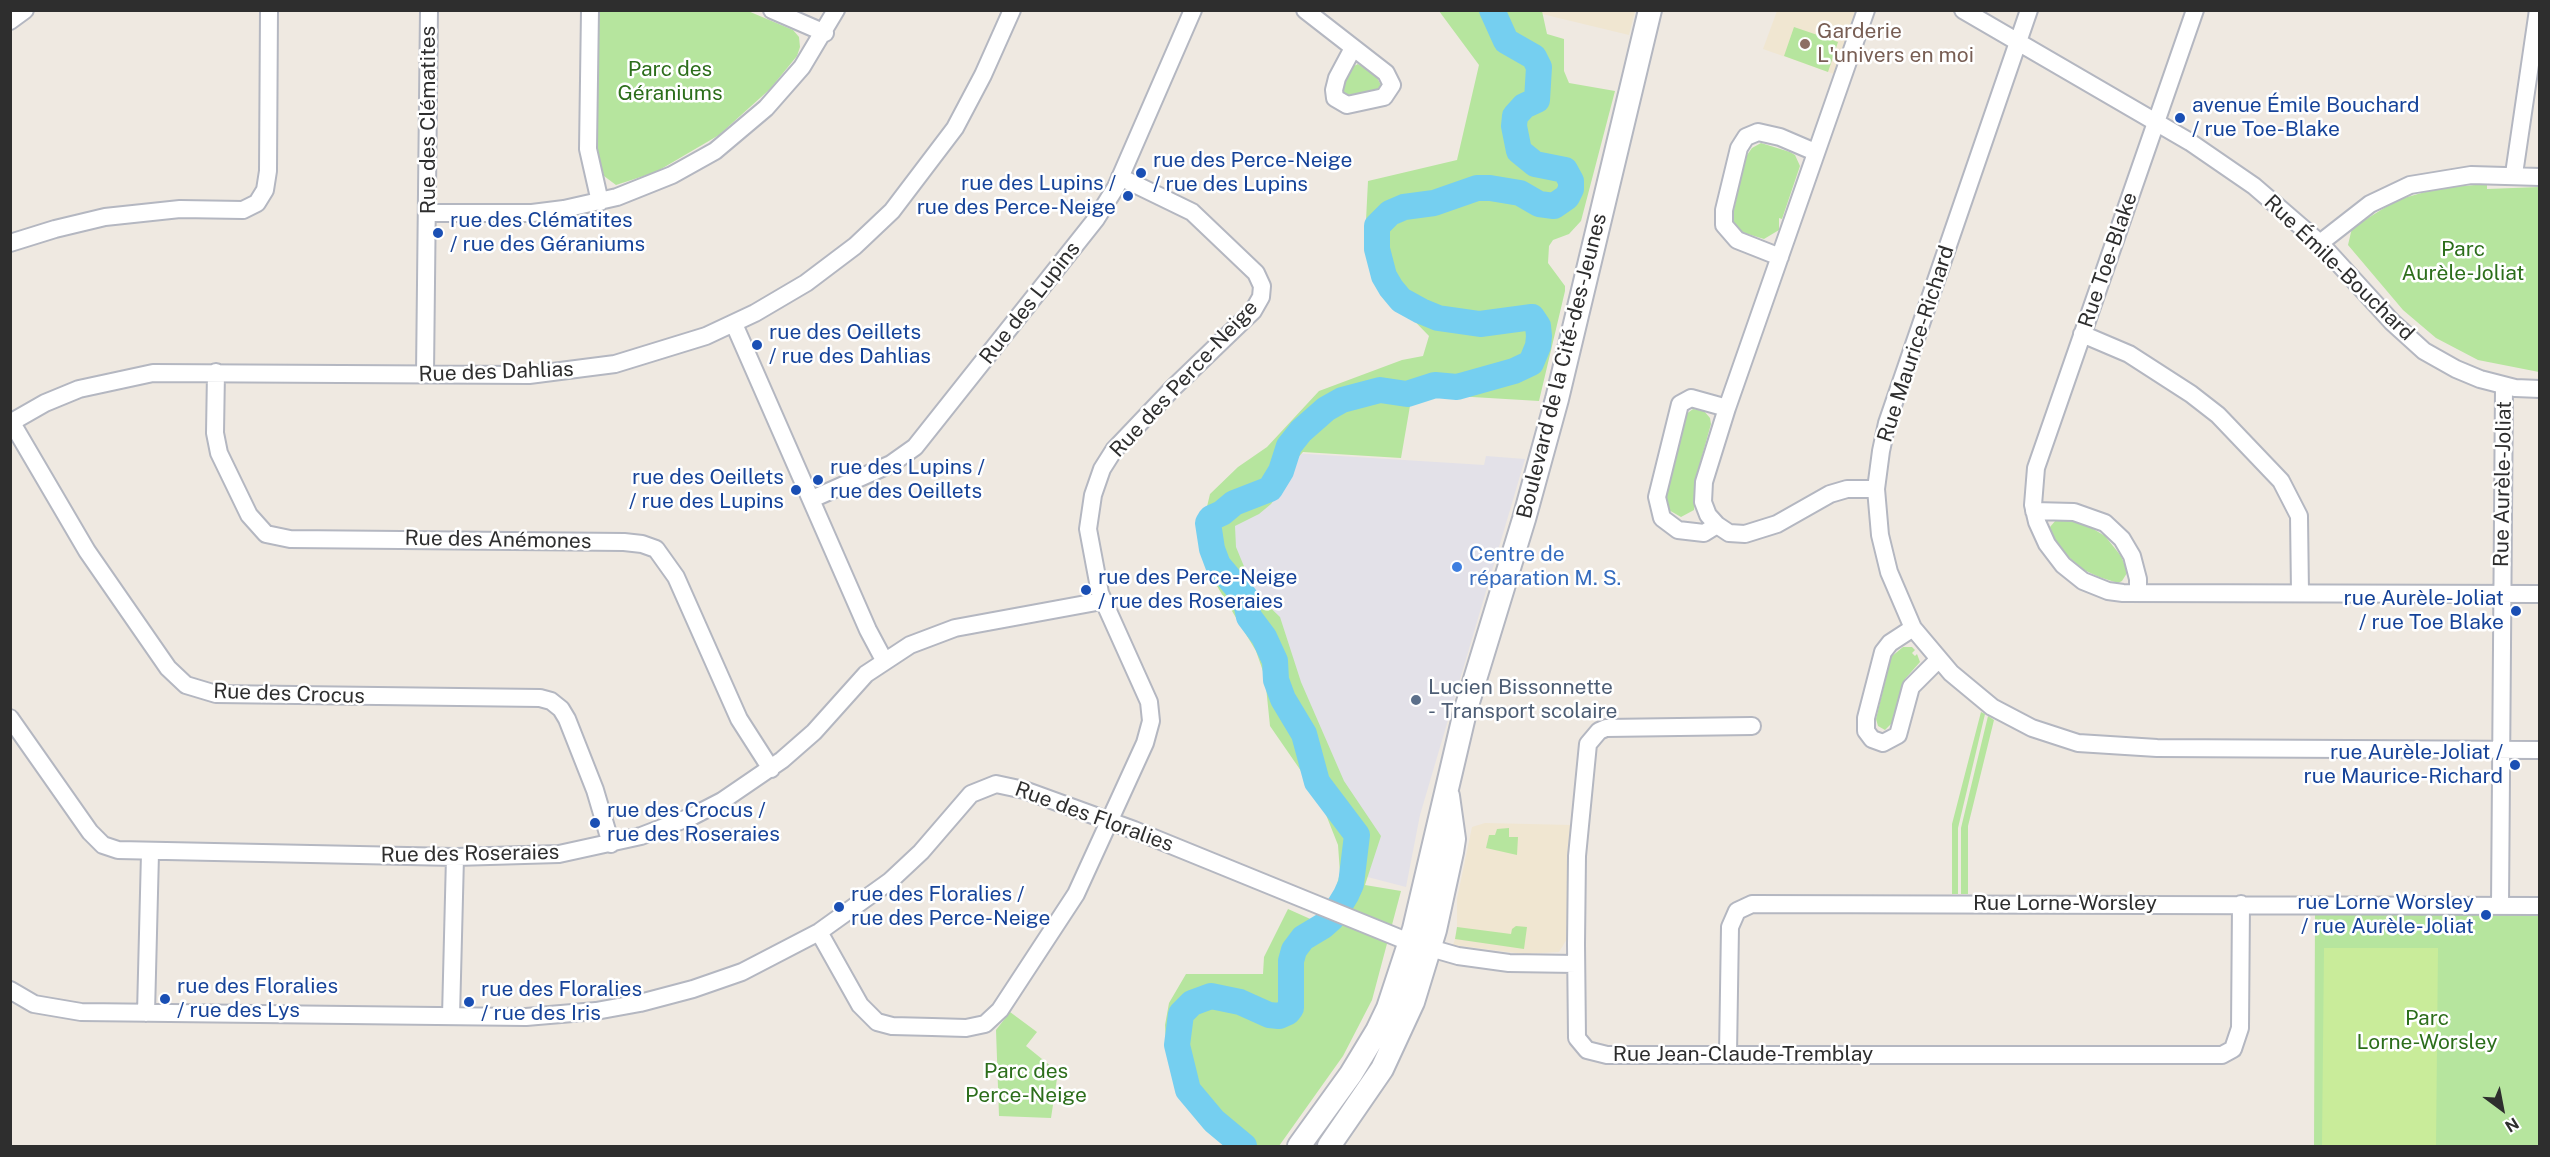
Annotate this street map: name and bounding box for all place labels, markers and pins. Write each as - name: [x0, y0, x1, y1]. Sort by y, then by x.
- place label: Garderie L'univers en moi: [1817, 19, 1974, 69]
- marker: Garderie L'univers en moi: [1798, 37, 1812, 51]
- place label: avenue Émile Bouchard / rue Toe-Blake: [2192, 93, 2420, 143]
- marker: avenue Émile Bouchard / rue Toe-Blake: [2173, 111, 2187, 125]
- place label: rue des Perce-Neige / rue des Lupins: [1153, 148, 1352, 198]
- marker: rue des Perce-Neige / rue des Lupins: [1134, 166, 1148, 180]
- place label: rue des Lupins / rue des Perce-Neige: [917, 171, 1116, 221]
- marker: rue des Lupins / rue des Perce-Neige: [1121, 189, 1135, 203]
- place label: rue des Clématites / rue des Géraniums: [450, 208, 645, 258]
- marker: rue des Clématites / rue des Géraniums: [431, 226, 445, 240]
- place label: rue des Oeillets / rue des Dahlias: [769, 320, 931, 370]
- marker: rue des Oeillets / rue des Dahlias: [750, 338, 764, 352]
- place label: rue des Lupins / rue des Oeillets: [830, 455, 985, 505]
- place label: rue des Oeillets / rue des Lupins: [629, 465, 784, 515]
- marker: rue des Lupins / rue des Oeillets: [811, 473, 825, 487]
- marker: rue des Oeillets / rue des Lupins: [789, 483, 803, 497]
- place label: Centre de réparation M. S.: [1469, 542, 1621, 592]
- marker: Centre de réparation M. S.: [1450, 560, 1464, 574]
- place label: rue des Perce-Neige / rue des Roseraies: [1098, 565, 1297, 615]
- marker: rue des Perce-Neige / rue des Roseraies: [1079, 583, 1093, 597]
- place label: rue Aurèle-Joliat / rue Toe Blake: [2344, 586, 2504, 636]
- marker: rue Aurèle-Joliat / rue Toe Blake: [2509, 604, 2523, 618]
- place label: Lucien Bissonnette - Transport scolaire: [1428, 675, 1617, 725]
- marker: Lucien Bissonnette - Transport scolaire: [1409, 693, 1423, 707]
- place label: rue Aurèle-Joliat / rue Maurice-Richard: [2304, 740, 2503, 790]
- marker: rue Aurèle-Joliat / rue Maurice-Richard: [2508, 758, 2522, 772]
- place label: rue des Crocus / rue des Roseraies: [607, 798, 780, 848]
- marker: rue des Crocus / rue des Roseraies: [588, 816, 602, 830]
- place label: rue des Floralies / rue des Perce-Neige: [851, 882, 1050, 932]
- place label: rue Lorne Worsley / rue Aurèle-Joliat: [2297, 890, 2474, 940]
- marker: rue des Floralies / rue des Perce-Neige: [832, 900, 846, 914]
- marker: rue Lorne Worsley / rue Aurèle-Joliat: [2479, 908, 2493, 922]
- place label: rue des Floralies / rue des Lys: [177, 974, 338, 1024]
- place label: rue des Floralies / rue des Iris: [481, 977, 642, 1027]
- marker: rue des Floralies / rue des Lys: [158, 992, 172, 1006]
- marker: rue des Floralies / rue des Iris: [462, 995, 476, 1009]

